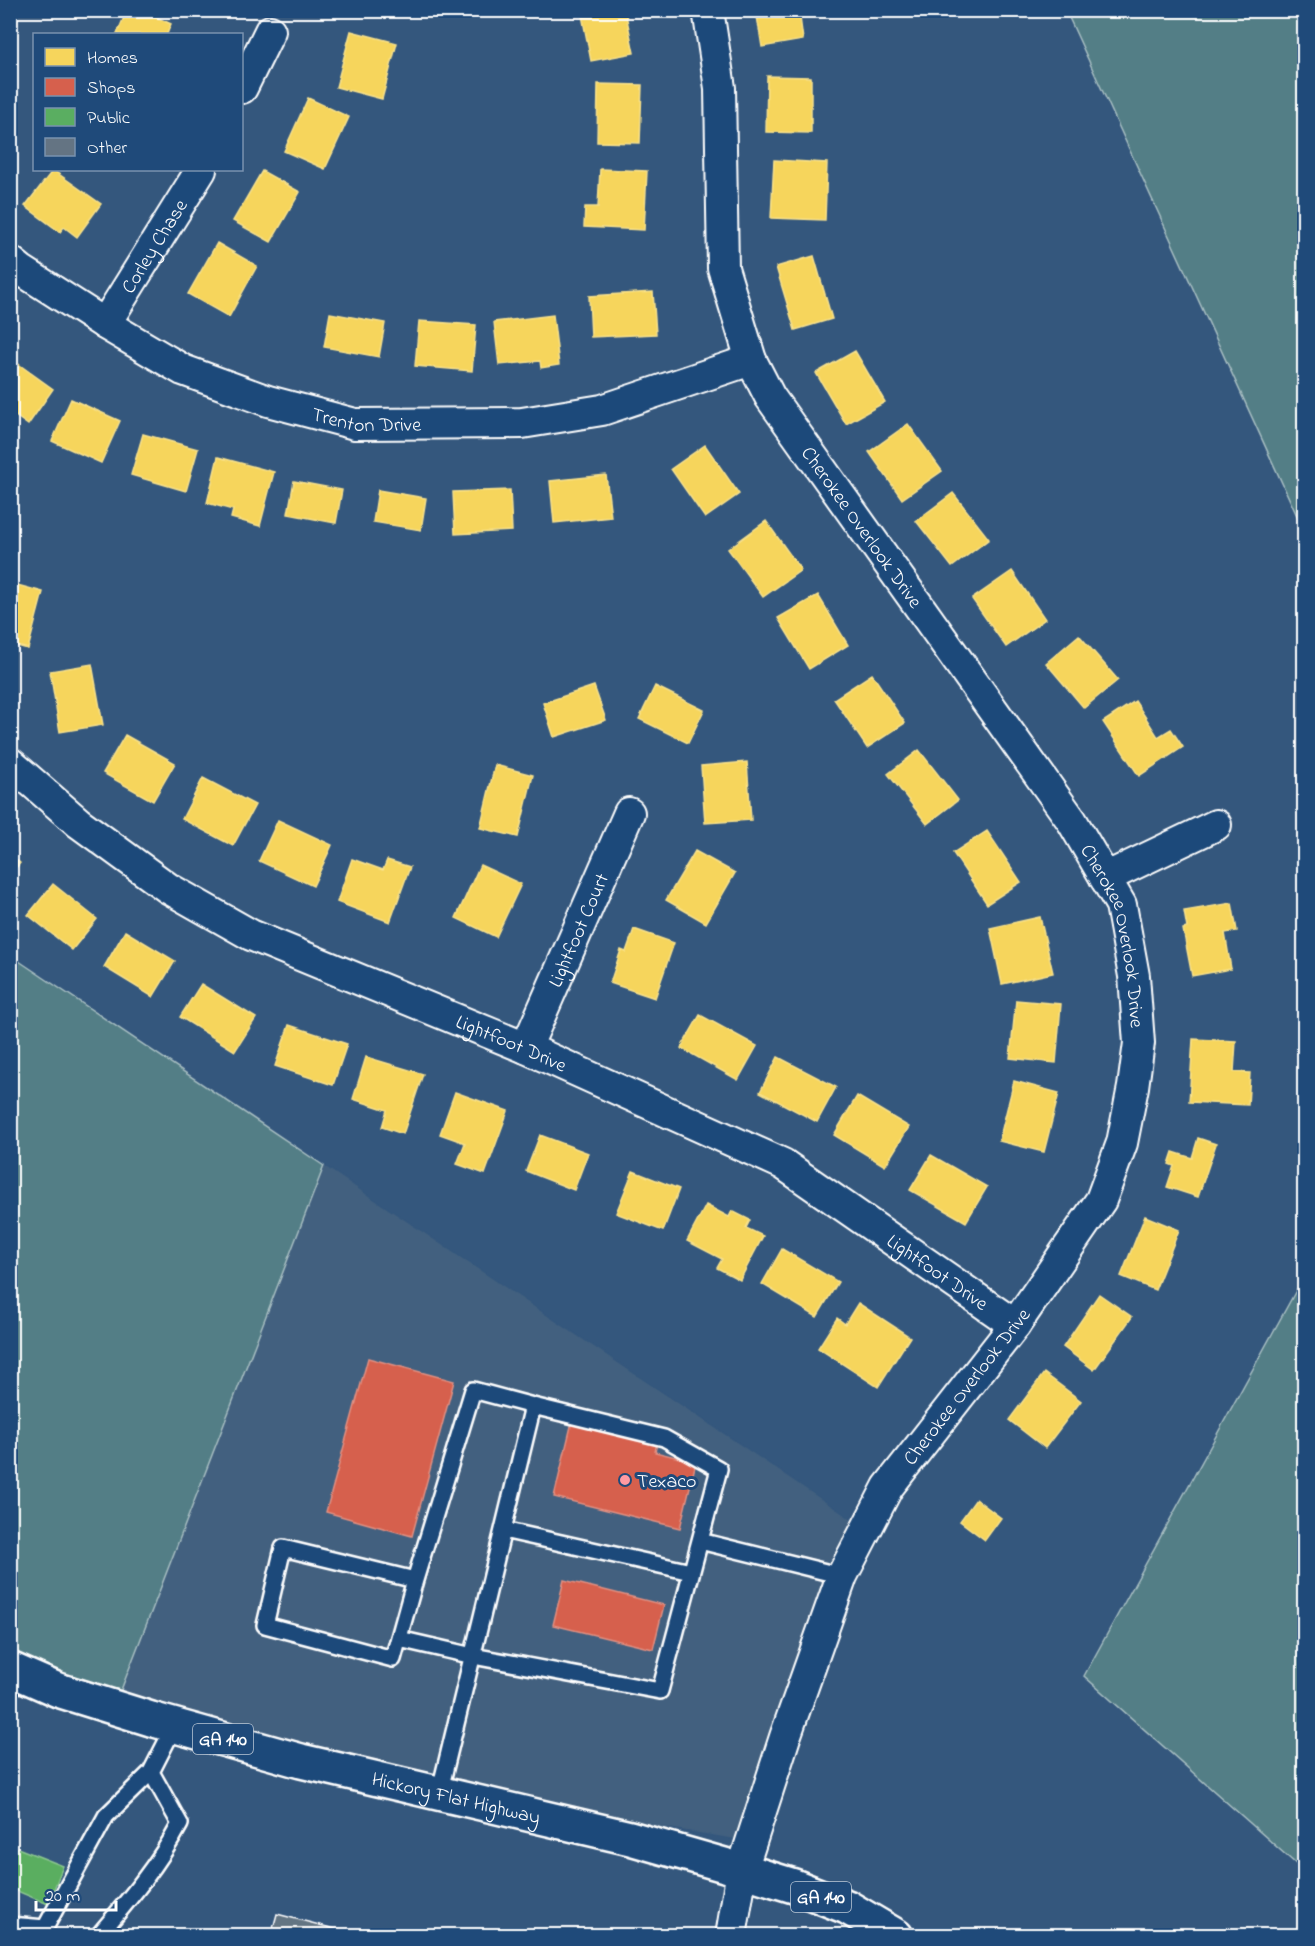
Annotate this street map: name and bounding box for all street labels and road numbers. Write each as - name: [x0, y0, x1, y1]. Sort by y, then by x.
- street label: Corley Chase: [115, 194, 196, 300]
- street label: Trenton Drive: [308, 401, 421, 441]
- street label: Cherokee Overlook Drive: [793, 441, 928, 615]
- street label: Cherokee Overlook Drive: [1072, 839, 1150, 1029]
- street label: Lightfoot Court: [542, 869, 618, 992]
- street label: Lightfoot Drive: [451, 1009, 571, 1081]
- street label: Lightfoot Drive: [880, 1228, 993, 1319]
- street label: Cherokee Overlook Drive: [897, 1303, 1039, 1472]
- road number: GA 140: [193, 1724, 253, 1754]
- street label: Hickory Flat Highway: [368, 1766, 543, 1834]
- road number: GA 140: [791, 1882, 851, 1912]

